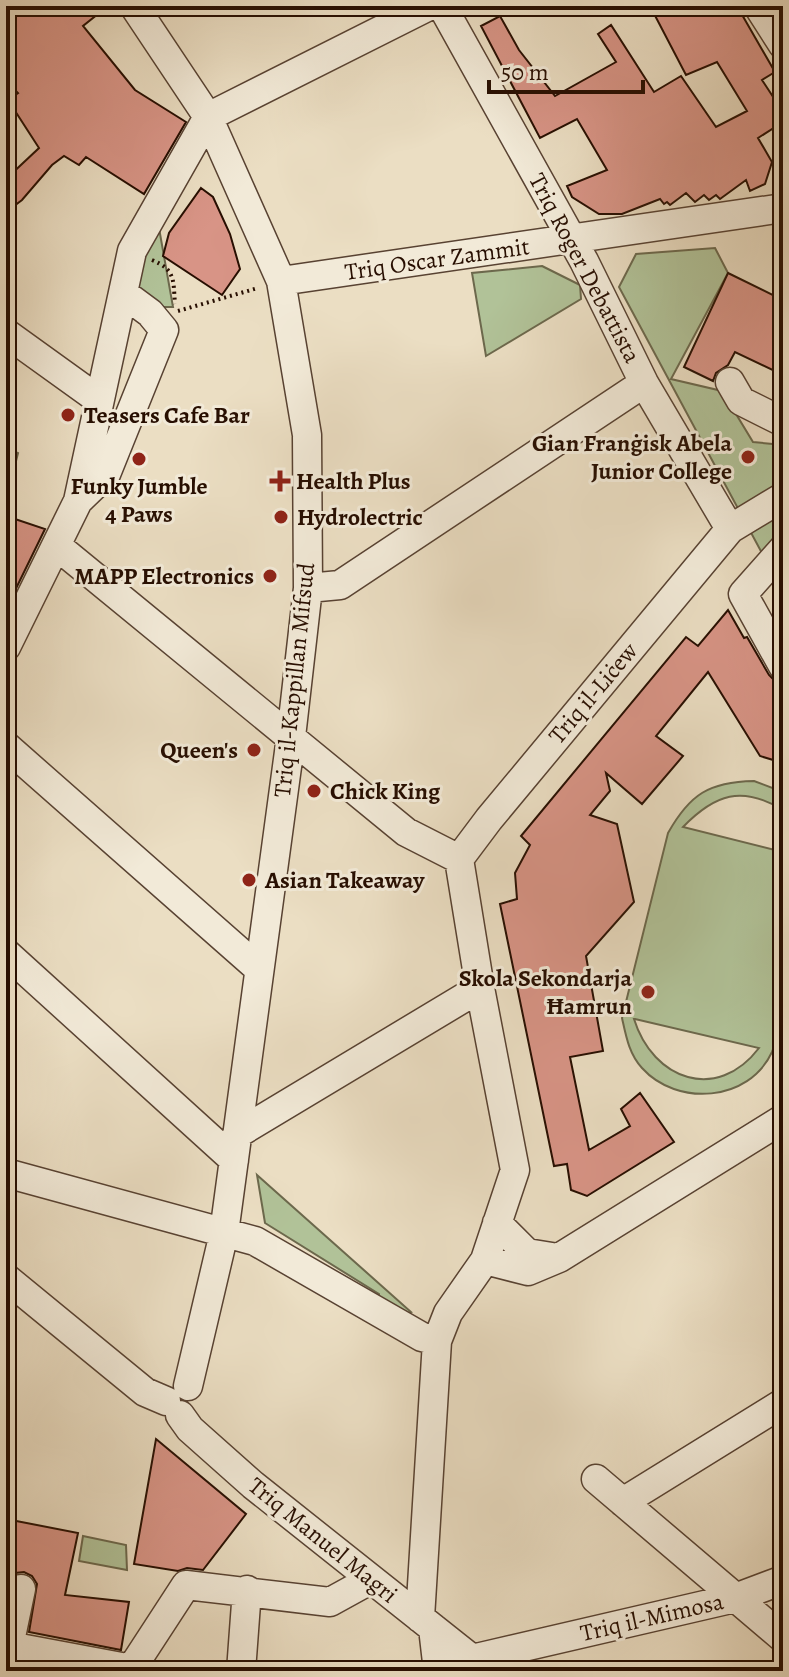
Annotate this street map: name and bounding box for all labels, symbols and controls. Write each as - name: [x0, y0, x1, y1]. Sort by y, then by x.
- scale bar: [489, 44, 643, 94]
- text: 50 m: [501, 56, 549, 88]
- street label: Triq Roger Debattista: [521, 168, 649, 369]
- street label: Triq Oscar Zammit: [343, 230, 532, 288]
- place label: Teasers Cafe Bar: [84, 399, 250, 431]
- marker: Teasers Cafe Bar: [59, 406, 77, 424]
- place label: Gian Franġisk Abela Junior College: [532, 427, 732, 487]
- marker: Gian Franġisk Abela Junior College: [739, 448, 757, 466]
- marker: Funky Jumble 4 Paws: [130, 450, 148, 468]
- place label: Health Plus: [296, 465, 411, 497]
- place label: Funky Jumble 4 Paws: [70, 470, 208, 530]
- marker: Health Plus: [271, 472, 289, 490]
- place label: Hydrolectric: [297, 501, 423, 533]
- marker: Hydrolectric: [272, 508, 290, 526]
- place label: MAPP Electronics: [74, 560, 254, 592]
- street label: Triq il-Kappillan Mifsud: [266, 561, 322, 799]
- marker: MAPP Electronics: [261, 567, 279, 585]
- street label: Triq il-Liċew: [541, 636, 645, 750]
- place label: Queen's: [160, 734, 238, 766]
- marker: Queen's: [245, 741, 263, 759]
- place label: Chick King: [330, 775, 441, 807]
- marker: Chick King: [305, 782, 323, 800]
- place label: Asian Takeaway: [264, 864, 425, 896]
- marker: Asian Takeaway: [240, 871, 258, 889]
- place label: Skola Sekondarja Ħamrun: [459, 962, 633, 1022]
- marker: Skola Sekondarja Ħamrun: [639, 983, 657, 1001]
- street label: Triq Manuel Magri: [242, 1470, 404, 1610]
- street label: Triq il-Mimosa: [577, 1585, 728, 1649]

